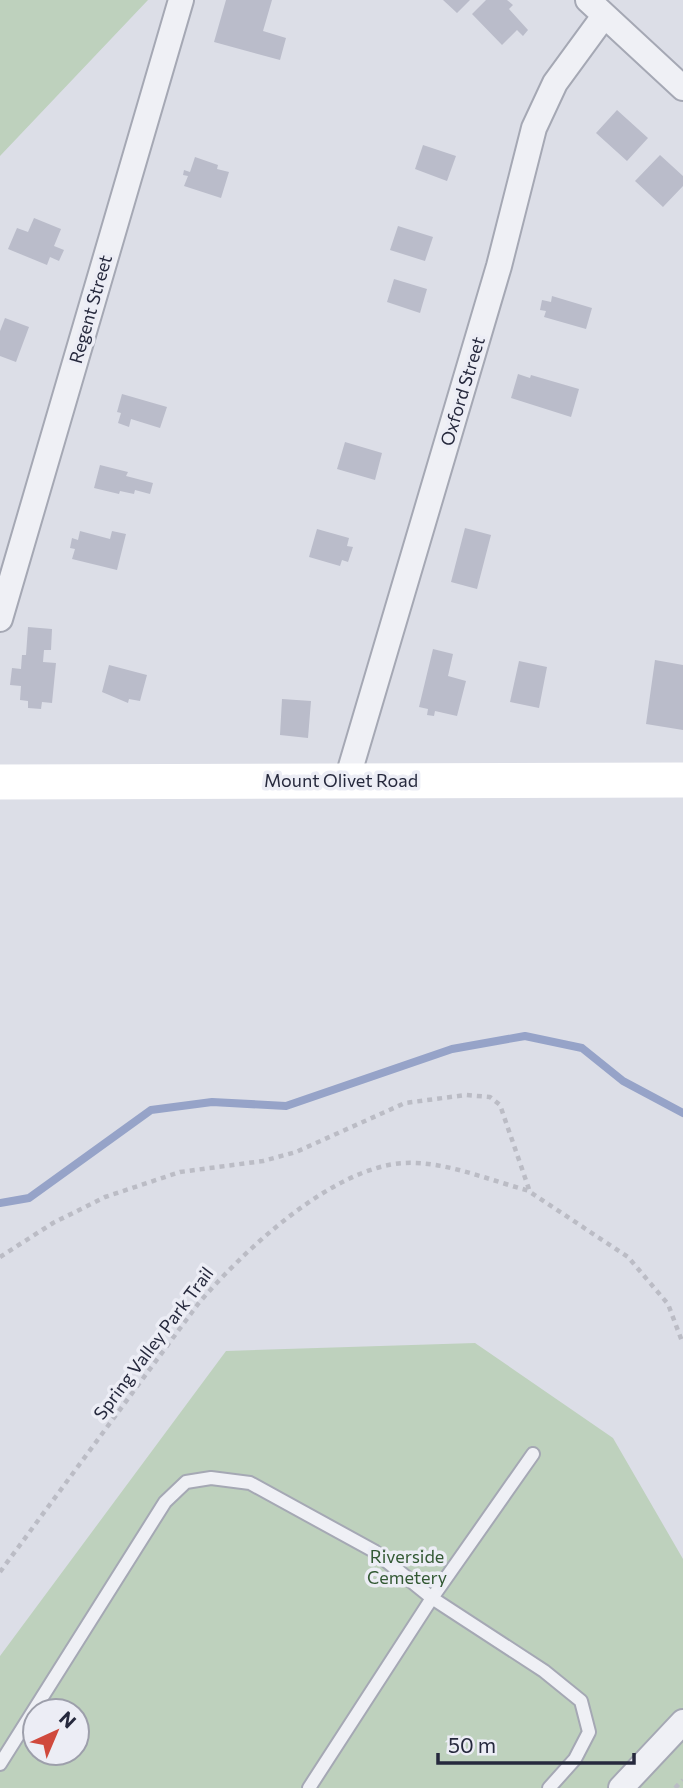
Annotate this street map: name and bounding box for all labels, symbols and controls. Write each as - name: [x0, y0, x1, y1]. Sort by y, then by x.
- street label: Regent Street: [64, 252, 116, 366]
- street label: Oxford Street: [435, 334, 489, 448]
- street label: Mount Olivet Road: [264, 769, 418, 791]
- street label: Spring Valley Park Trail: [88, 1262, 218, 1424]
- park label: Riverside Cemetery: [367, 1545, 447, 1588]
- north arrow: [21, 1697, 91, 1767]
- text: N: [55, 1706, 81, 1733]
- scale bar: [438, 1722, 634, 1766]
- text: 50 m: [448, 1732, 496, 1757]

